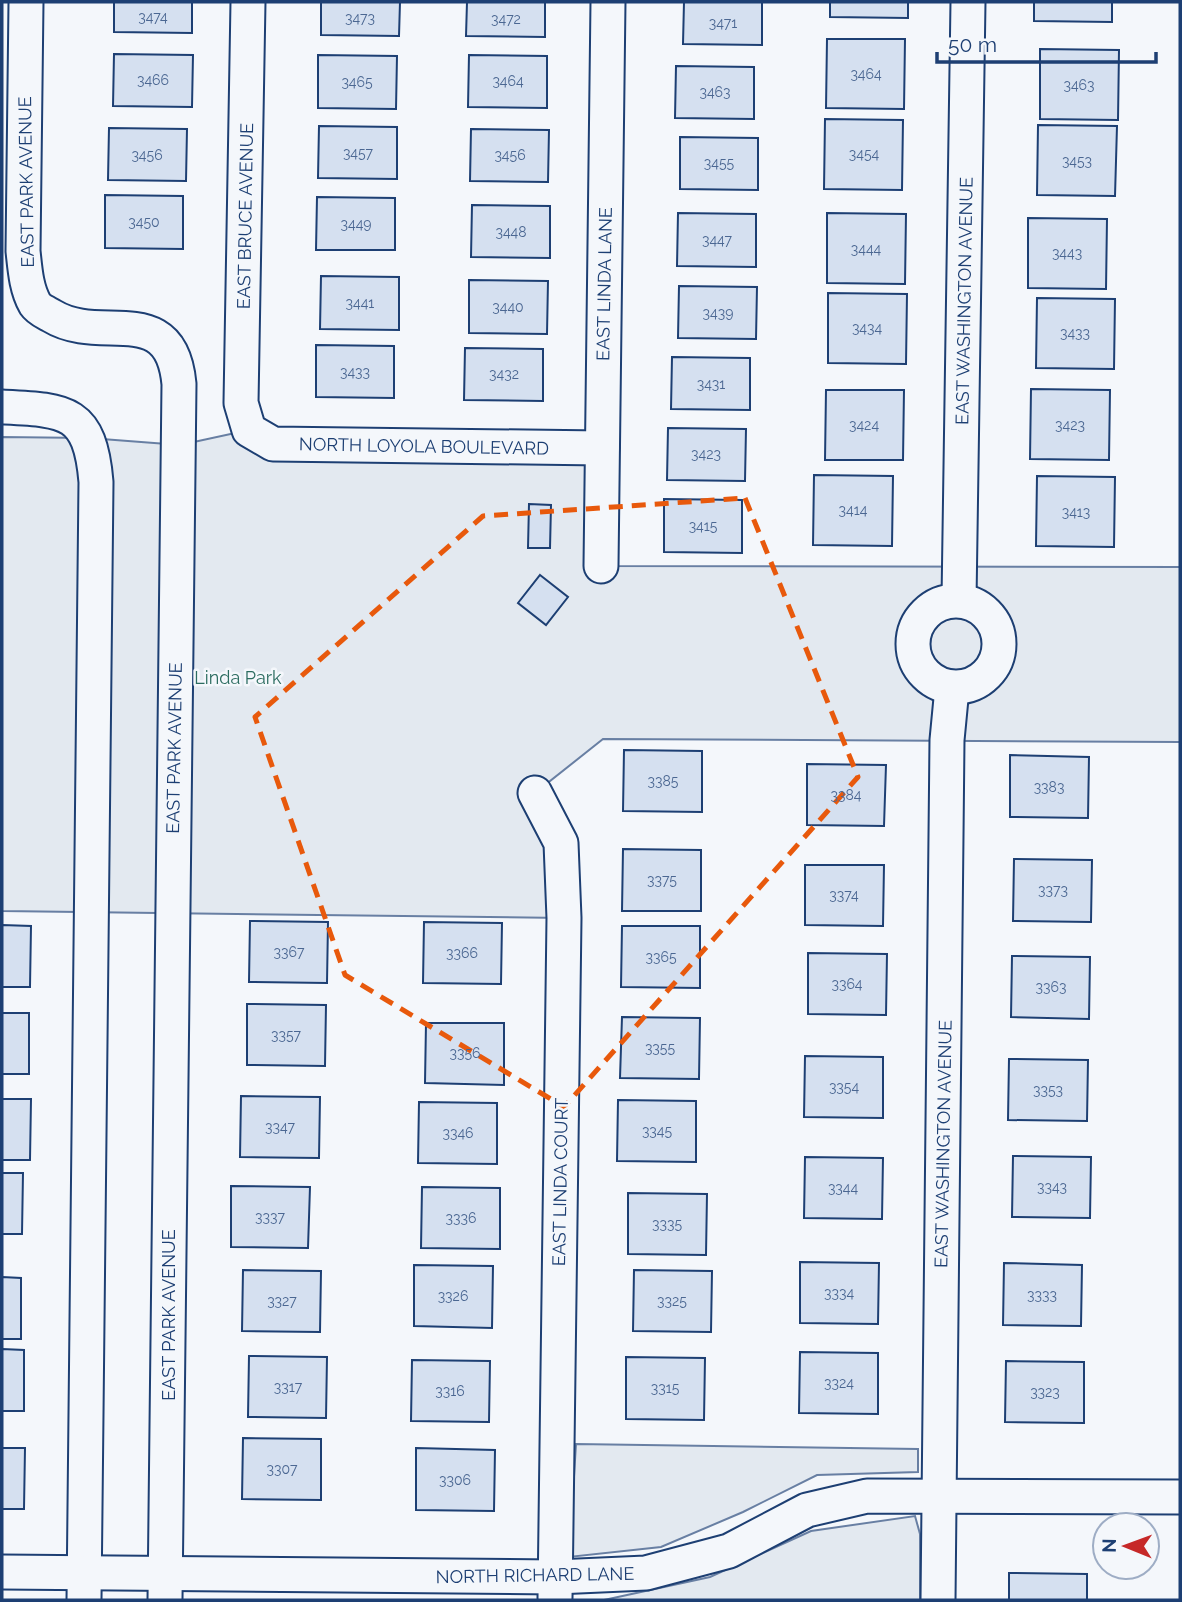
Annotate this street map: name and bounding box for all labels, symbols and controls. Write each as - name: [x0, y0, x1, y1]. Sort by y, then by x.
- house number: 3474: [138, 9, 168, 25]
- house number: 3473: [345, 10, 375, 26]
- house number: 3472: [491, 11, 521, 27]
- house number: 3471: [709, 15, 737, 31]
- scale bar: [937, 21, 1156, 65]
- text: 50 m: [948, 32, 997, 57]
- house number: 3464: [850, 66, 882, 82]
- house number: 3466: [137, 72, 169, 88]
- house number: 3464: [492, 73, 524, 89]
- house number: 3465: [341, 74, 373, 90]
- house number: 3463: [1063, 77, 1095, 93]
- house number: 3463: [699, 84, 731, 100]
- street label: EAST PARK AVENUE: [14, 96, 38, 268]
- street label: EAST BRUCE AVENUE: [233, 123, 257, 309]
- house number: 3457: [343, 145, 374, 161]
- house number: 3454: [849, 146, 880, 162]
- house number: 3456: [131, 147, 163, 163]
- house number: 3456: [494, 147, 526, 163]
- house number: 3453: [1062, 153, 1092, 169]
- house number: 3455: [704, 155, 735, 171]
- street label: EAST WASHINGTON AVENUE: [951, 177, 977, 425]
- street label: EAST LINDA LANE: [592, 207, 616, 361]
- house number: 3450: [128, 214, 160, 230]
- house number: 3449: [341, 216, 371, 232]
- house number: 3448: [495, 224, 527, 240]
- house number: 3447: [702, 232, 733, 248]
- house number: 3444: [851, 241, 882, 257]
- house number: 3443: [1052, 245, 1082, 261]
- house number: 3441: [346, 295, 374, 311]
- house number: 3440: [492, 299, 524, 315]
- house number: 3439: [703, 305, 733, 321]
- house number: 3434: [852, 320, 882, 336]
- house number: 3433: [1060, 325, 1090, 341]
- house number: 3433: [340, 364, 370, 380]
- house number: 3432: [489, 366, 519, 382]
- house number: 3431: [697, 376, 725, 392]
- house number: 3424: [849, 417, 879, 433]
- house number: 3423: [1055, 417, 1085, 433]
- street label: NORTH LOYOLA BOULEVARD: [299, 433, 549, 459]
- house number: 3423: [691, 446, 721, 462]
- house number: 3414: [839, 502, 868, 518]
- house number: 3413: [1062, 504, 1090, 520]
- house number: 3415: [689, 518, 718, 534]
- street label: EAST PARK AVENUE: [162, 662, 186, 834]
- park label: Linda Park: [194, 667, 282, 688]
- house number: 3385: [648, 773, 679, 789]
- house number: 3383: [1034, 779, 1064, 795]
- house number: 3384: [831, 787, 862, 803]
- house number: 3375: [647, 872, 677, 888]
- house number: 3373: [1038, 882, 1068, 898]
- house number: 3374: [829, 887, 859, 903]
- house number: 3367: [274, 944, 305, 960]
- house number: 3366: [446, 945, 478, 961]
- house number: 3365: [645, 949, 677, 965]
- house number: 3364: [831, 976, 863, 992]
- house number: 3363: [1036, 979, 1066, 995]
- street label: EAST WASHINGTON AVENUE: [930, 1020, 956, 1268]
- house number: 3357: [271, 1027, 302, 1043]
- house number: 3355: [645, 1040, 675, 1056]
- house number: 3356: [449, 1045, 481, 1061]
- house number: 3354: [829, 1079, 859, 1095]
- house number: 3353: [1033, 1082, 1063, 1098]
- street label: EAST LINDA COURT: [548, 1098, 572, 1266]
- house number: 3347: [265, 1119, 296, 1135]
- house number: 3345: [642, 1123, 672, 1139]
- house number: 3346: [442, 1125, 474, 1141]
- house number: 3343: [1037, 1179, 1067, 1195]
- house number: 3344: [828, 1180, 858, 1196]
- house number: 3337: [255, 1209, 285, 1225]
- house number: 3336: [446, 1210, 476, 1226]
- house number: 3335: [652, 1216, 682, 1232]
- street label: EAST PARK AVENUE: [158, 1229, 179, 1401]
- house number: 3334: [824, 1285, 854, 1301]
- house number: 3333: [1027, 1287, 1057, 1303]
- house number: 3326: [438, 1288, 468, 1304]
- house number: 3327: [267, 1293, 297, 1309]
- house number: 3325: [657, 1293, 687, 1309]
- house number: 3324: [824, 1375, 854, 1391]
- house number: 3317: [274, 1379, 303, 1395]
- house number: 3315: [651, 1380, 680, 1396]
- house number: 3316: [435, 1383, 465, 1399]
- house number: 3323: [1030, 1384, 1060, 1400]
- house number: 3307: [267, 1461, 298, 1477]
- house number: 3306: [439, 1472, 471, 1488]
- north arrow: [1091, 1511, 1161, 1581]
- text: N: [1098, 1538, 1120, 1553]
- street label: NORTH RICHARD LANE: [436, 1563, 635, 1587]

